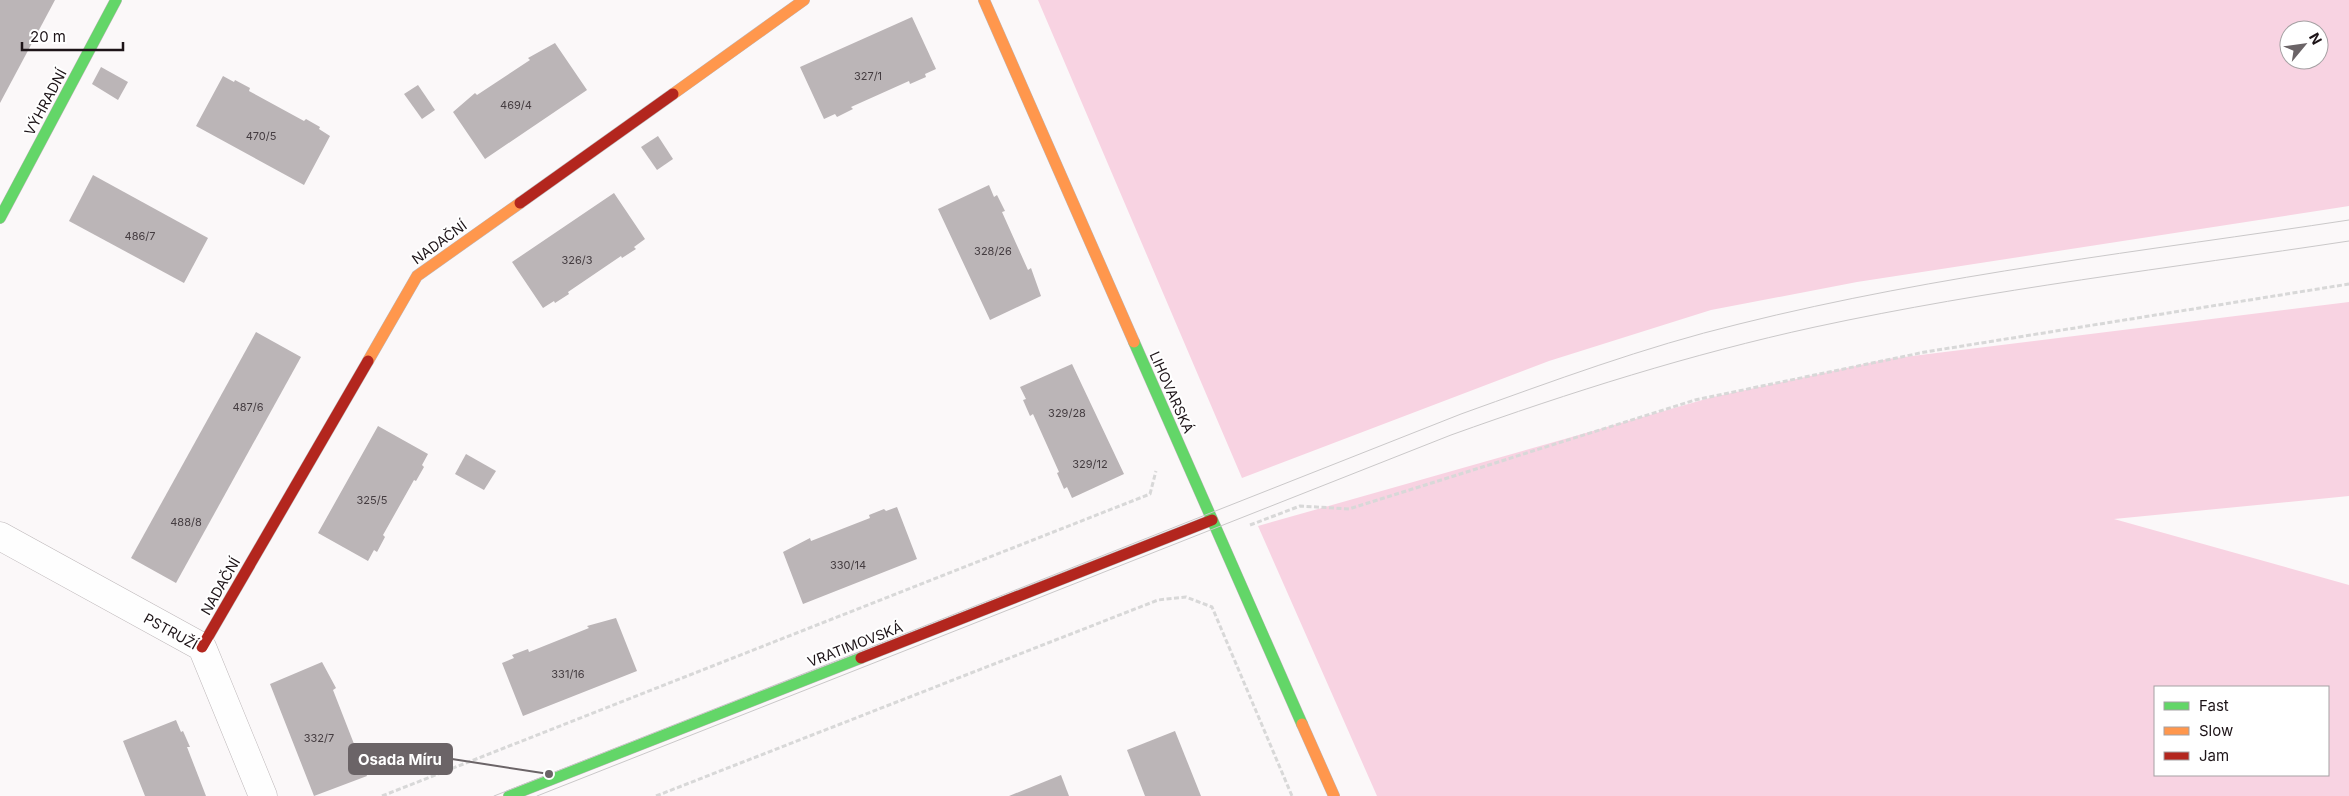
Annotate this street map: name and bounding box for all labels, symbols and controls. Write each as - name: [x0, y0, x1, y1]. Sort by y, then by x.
- scale bar: [22, 20, 124, 52]
- north arrow: [2279, 20, 2329, 70]
- text: 20 m: [30, 27, 66, 46]
- text: N: [2306, 30, 2326, 47]
- street label: VÝHRADNÍ: [20, 66, 70, 138]
- house number: 327/1: [854, 69, 882, 83]
- house number: 469/4: [500, 98, 532, 112]
- house number: 470/5: [246, 129, 277, 143]
- street label: NADAČNÍ: [408, 216, 470, 268]
- house number: 486/7: [125, 229, 155, 243]
- house number: 328/26: [974, 244, 1012, 258]
- house number: 326/3: [561, 253, 593, 267]
- street label: LIHOVARSKÁ: [1146, 348, 1198, 436]
- house number: 487/6: [233, 400, 264, 414]
- house number: 329/28: [1048, 406, 1086, 420]
- house number: 329/12: [1072, 457, 1108, 471]
- house number: 325/5: [357, 493, 388, 507]
- house number: 488/8: [170, 515, 202, 529]
- street label: NADAČNÍ: [197, 554, 243, 618]
- house number: 330/14: [830, 558, 866, 572]
- street label: PSTRUŽÍ: [141, 609, 201, 653]
- street label: VRATIMOVSKÁ: [805, 618, 905, 670]
- house number: 331/16: [551, 667, 585, 681]
- legend: [2154, 686, 2329, 776]
- text: Fast: [2199, 696, 2229, 715]
- text: Slow: [2199, 721, 2233, 740]
- house number: 332/7: [304, 731, 334, 745]
- callout: Osada Míru: [349, 744, 452, 774]
- text: Jam: [2199, 746, 2229, 765]
- text: Osada Míru: [358, 750, 442, 769]

